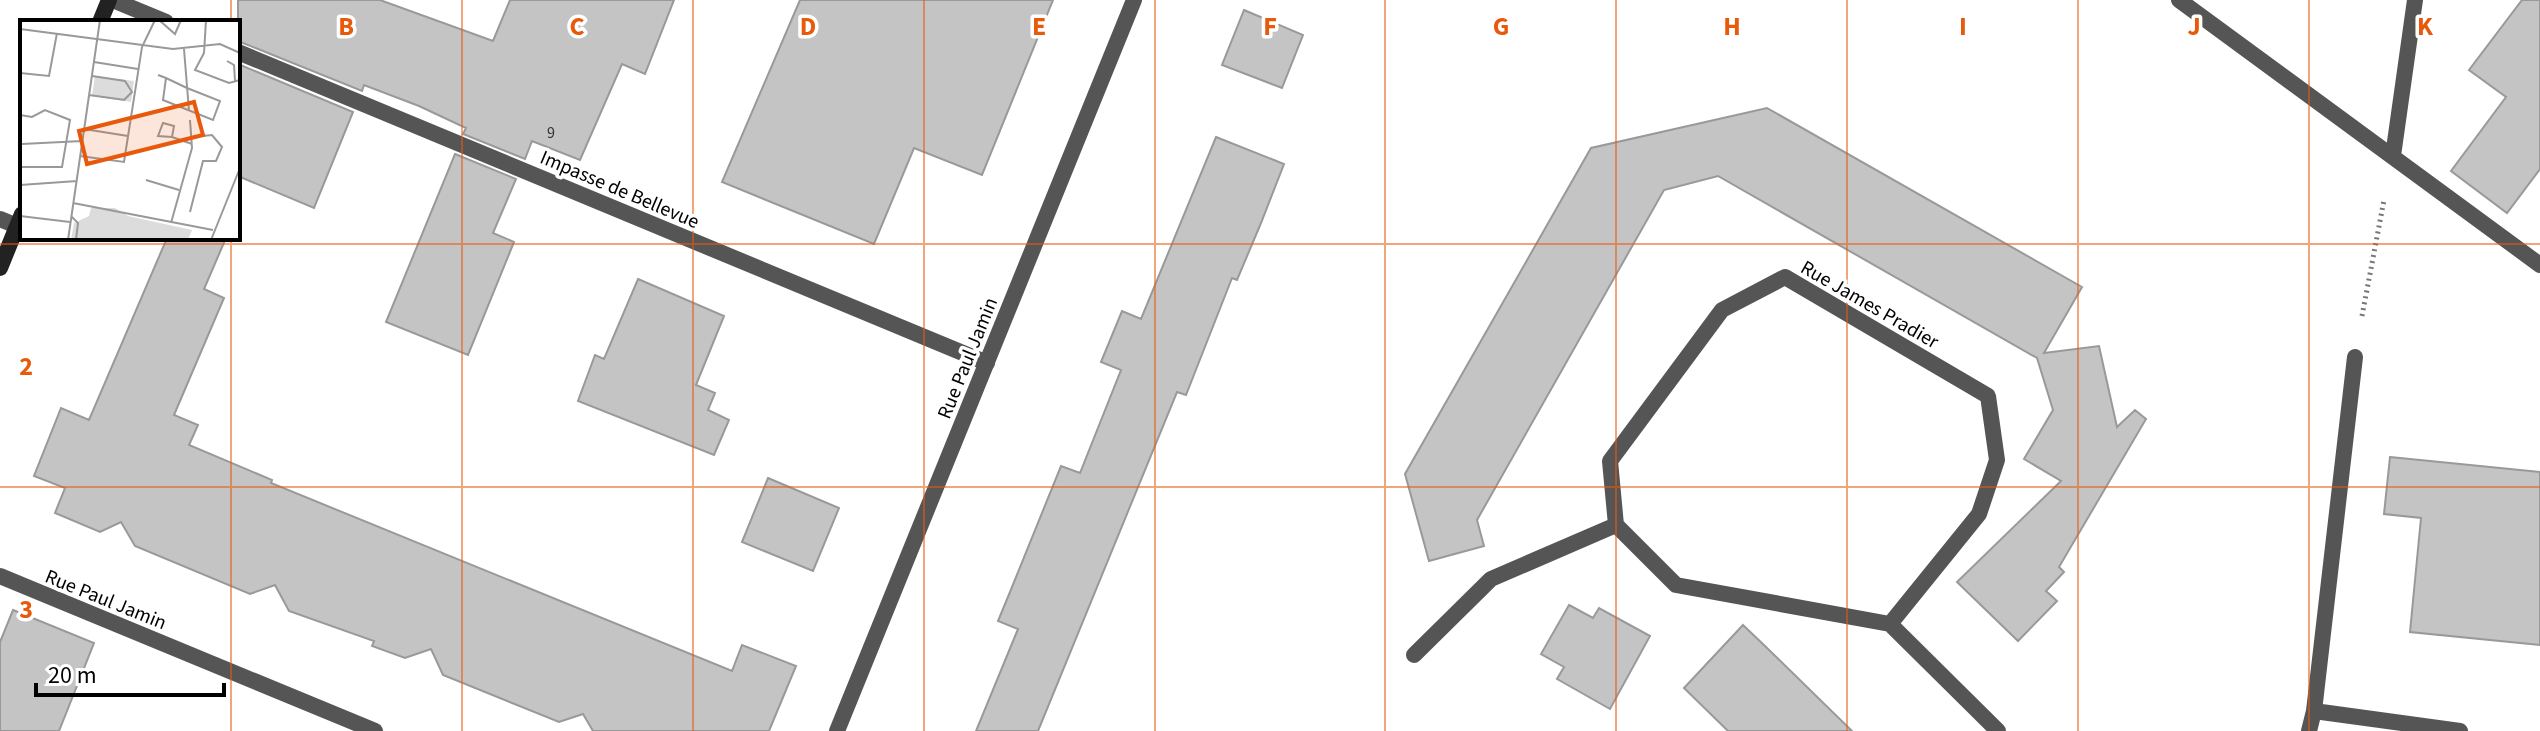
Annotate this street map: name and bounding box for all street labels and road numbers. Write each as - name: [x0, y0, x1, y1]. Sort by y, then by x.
- street label: Impasse de Bellevue: [536, 144, 704, 236]
- street label: Rue James Pradier: [1795, 254, 1944, 356]
- street label: Rue Paul Jamin: [931, 293, 1005, 423]
- street label: Rue Paul Jamin: [41, 563, 171, 637]

